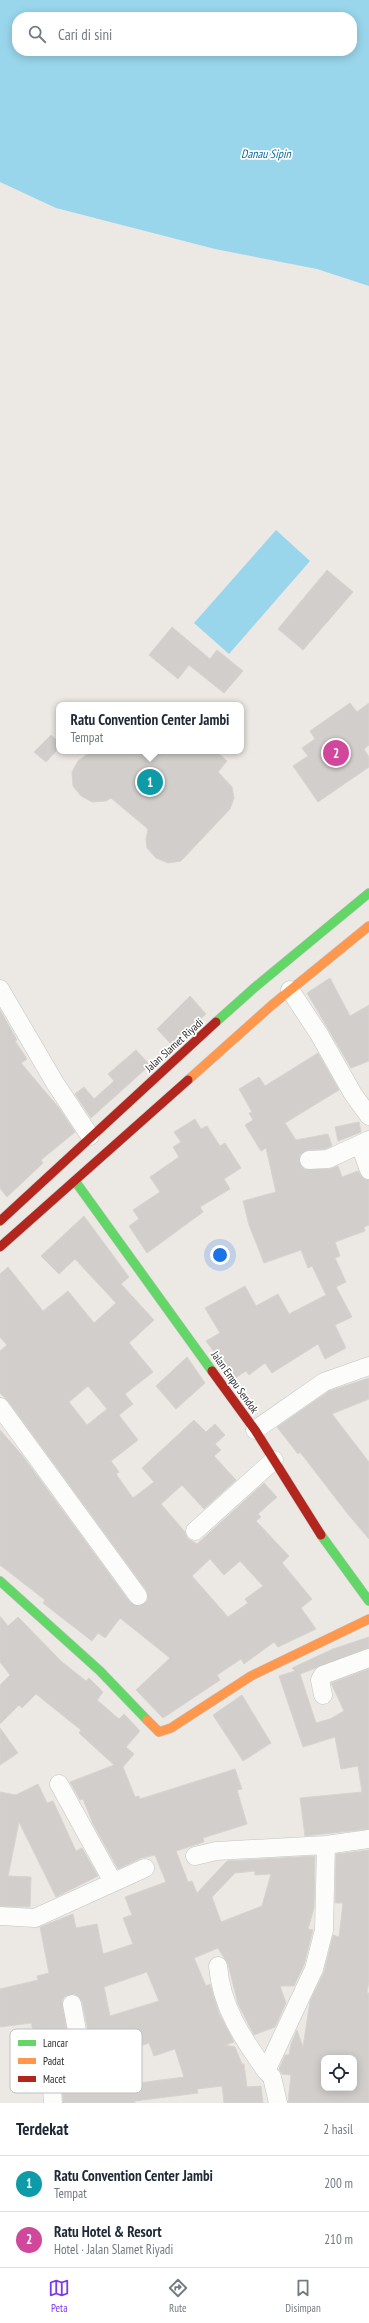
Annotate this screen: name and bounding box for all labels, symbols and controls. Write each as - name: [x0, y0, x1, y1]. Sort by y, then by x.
- search box: [12, 12, 357, 56]
- icon: search: [26, 23, 48, 45]
- text: Cari di sini: [58, 25, 112, 44]
- water label: Danau Sipin: [241, 146, 292, 161]
- popup: [56, 702, 244, 754]
- text: Ratu Convention Center Jambi: [71, 710, 229, 729]
- text: Tempat: [71, 729, 103, 746]
- pin: 2: [323, 738, 349, 768]
- pin: 1: [137, 767, 163, 797]
- street label: Jalan Slamet Riyadi: [141, 1015, 206, 1075]
- your location: [210, 1245, 230, 1265]
- street label: Jalan Empu Sendok: [208, 1347, 262, 1416]
- legend: [10, 2029, 142, 2093]
- text: Lancar: [43, 2036, 68, 2050]
- text: Padat: [43, 2054, 64, 2068]
- map controls: [321, 2055, 357, 2091]
- button: locate: [321, 2055, 357, 2091]
- text: Macet: [43, 2072, 66, 2086]
- text: Terdekat: [16, 2118, 68, 2140]
- text: 2 hasil: [323, 2121, 353, 2138]
- text: Ratu Convention Center Jambi: [54, 2166, 213, 2185]
- text: 1: [26, 2175, 32, 2192]
- text: 200 m: [324, 2175, 353, 2192]
- text: Tempat: [54, 2185, 87, 2202]
- text: Ratu Hotel & Resort: [54, 2222, 162, 2241]
- text: 2: [26, 2231, 32, 2248]
- text: 210 m: [324, 2231, 353, 2248]
- text: Hotel · Jalan Slamet Riyadi: [54, 2241, 173, 2258]
- tab: Peta: [48, 2277, 70, 2315]
- tab: Rute: [167, 2277, 189, 2315]
- tab: Disimpan: [285, 2277, 321, 2315]

